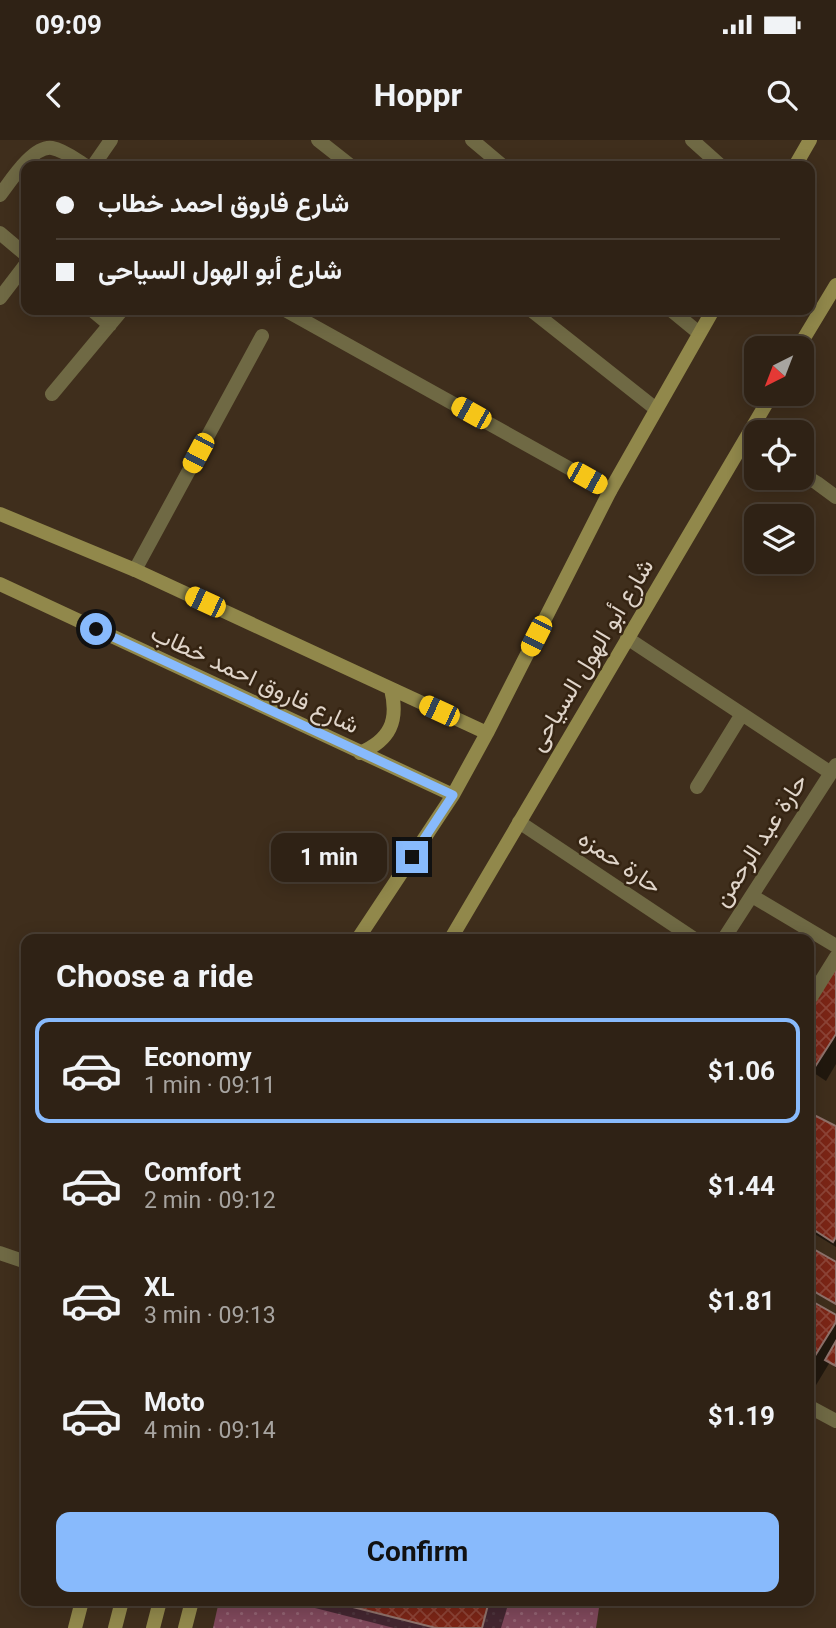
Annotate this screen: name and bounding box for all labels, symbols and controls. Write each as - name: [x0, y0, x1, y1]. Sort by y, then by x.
- text: 09:09: [35, 10, 102, 40]
- icon: back: [35, 76, 73, 114]
- text: Hoppr: [374, 76, 462, 114]
- icon: search: [763, 76, 801, 114]
- text: شارع فاروق احمد خطاب: [98, 188, 349, 218]
- text: شارع أبو الهول السياحى: [98, 255, 342, 285]
- north arrow: [744, 336, 814, 406]
- map controls: [744, 336, 814, 574]
- car: [448, 394, 495, 432]
- button: locate: [744, 420, 814, 490]
- car: [179, 430, 218, 476]
- car: [564, 459, 611, 497]
- button: layers: [744, 504, 814, 574]
- street label: شارع أبو الهول السياحى: [523, 554, 661, 757]
- car: [182, 584, 229, 620]
- route start: [80, 613, 112, 645]
- car: [518, 613, 555, 659]
- street label: شارع فاروق احمد خطاب: [146, 619, 363, 741]
- car: [416, 693, 463, 729]
- street label: حارة عبد الرحمن: [707, 768, 814, 912]
- street label: حارة حمزه: [573, 824, 667, 901]
- callout: 1 min: [272, 832, 388, 882]
- route end: [396, 841, 428, 873]
- text: 1 min: [300, 844, 358, 871]
- text: Choose a ride: [56, 957, 253, 995]
- icon: car: [60, 1039, 123, 1102]
- text: Economy: [144, 1042, 251, 1072]
- text: $1.06: [708, 1056, 775, 1086]
- text: 1 min · 09:11: [144, 1072, 276, 1099]
- icon: car: [60, 1154, 123, 1217]
- text: Comfort: [144, 1157, 241, 1187]
- text: $1.44: [708, 1171, 775, 1201]
- text: 2 min · 09:12: [144, 1187, 276, 1214]
- icon: car: [60, 1269, 123, 1332]
- text: XL: [144, 1272, 175, 1302]
- text: $1.81: [708, 1286, 775, 1316]
- text: 3 min · 09:13: [144, 1302, 276, 1329]
- icon: car: [60, 1384, 123, 1447]
- text: Moto: [144, 1387, 205, 1417]
- text: $1.19: [708, 1401, 775, 1431]
- text: 4 min · 09:14: [144, 1417, 276, 1444]
- button: Confirm: [56, 1512, 779, 1592]

